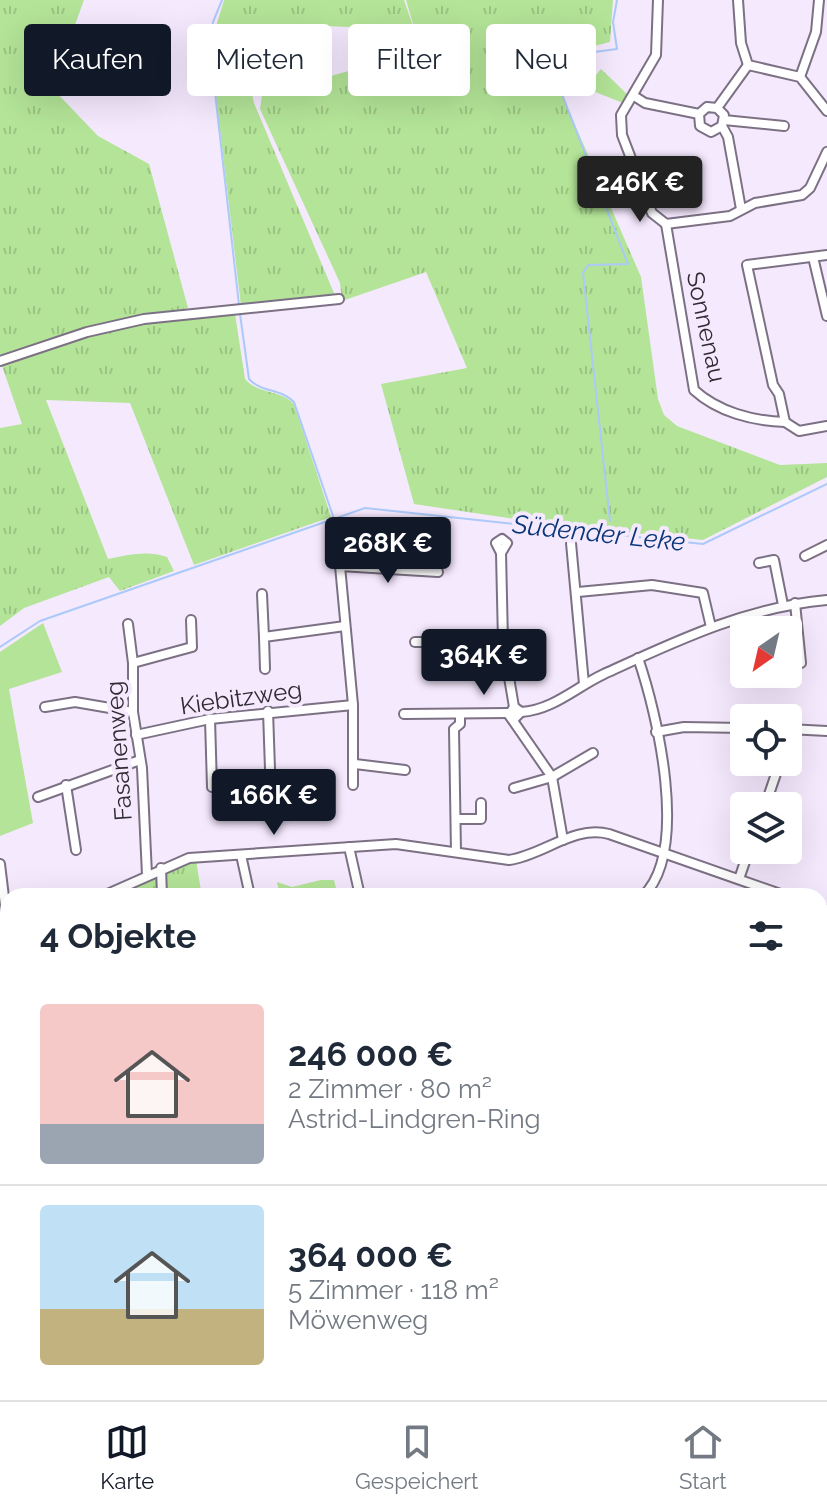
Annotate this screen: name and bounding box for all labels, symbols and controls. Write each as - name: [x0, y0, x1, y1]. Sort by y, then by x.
- chip: Kaufen: [24, 24, 171, 96]
- chip: Mieten: [187, 24, 332, 96]
- chip: Filter: [348, 24, 470, 96]
- chip: Neu: [486, 24, 596, 96]
- pin: 246K €: [575, 156, 705, 224]
- text: 246K €: [595, 167, 685, 197]
- street label: Sonnenau: [681, 269, 732, 385]
- water label: Südender Leke: [510, 509, 687, 557]
- pin: 268K €: [323, 517, 453, 585]
- text: 268K €: [343, 528, 433, 558]
- north arrow: [730, 616, 802, 688]
- map controls: [730, 616, 802, 864]
- pin: 364K €: [419, 629, 549, 697]
- text: 364K €: [439, 640, 529, 670]
- street label: Kiebitzweg: [178, 675, 304, 720]
- street label: Fasanenweg: [99, 680, 138, 822]
- button: locate: [730, 704, 802, 776]
- pin: 166K €: [209, 769, 339, 837]
- text: 166K €: [230, 780, 318, 810]
- button: layers: [730, 792, 802, 864]
- icon: filters: [744, 914, 788, 958]
- text: 4 Objekte: [40, 916, 196, 956]
- text: 246 000 €: [288, 1034, 453, 1074]
- icon: home: [104, 1036, 200, 1132]
- text: 2 Zimmer · 80 m²: [288, 1074, 492, 1104]
- text: Astrid-Lindgren-Ring: [288, 1104, 541, 1134]
- text: 364 000 €: [288, 1235, 453, 1275]
- icon: home: [104, 1237, 200, 1333]
- text: 5 Zimmer · 118 m²: [288, 1275, 499, 1305]
- text: Möwenweg: [288, 1305, 428, 1335]
- tab: Karte: [100, 1420, 154, 1494]
- tab: Gespeichert: [355, 1420, 478, 1494]
- tab: Start: [679, 1420, 727, 1494]

